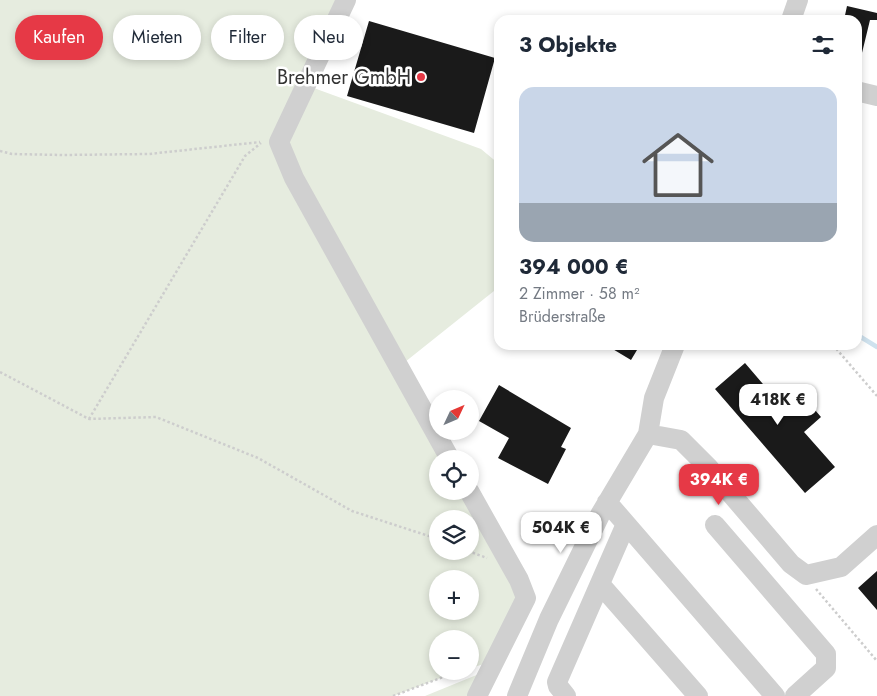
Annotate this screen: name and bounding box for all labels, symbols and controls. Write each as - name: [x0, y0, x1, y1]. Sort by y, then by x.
- chip: Kaufen: [15, 15, 103, 60]
- chip: Mieten: [113, 15, 201, 60]
- chip: Filter: [211, 15, 284, 60]
- chip: Neu: [294, 15, 363, 60]
- text: 3 Objekte: [519, 30, 617, 60]
- icon: filters: [809, 31, 837, 59]
- place label: Brehmer GmbH: [277, 63, 411, 92]
- marker: Brehmer GmbH: [415, 71, 427, 83]
- icon: home: [633, 120, 723, 210]
- text: 394 000 €: [519, 252, 629, 282]
- text: 2 Zimmer · 58 m²: [519, 282, 639, 305]
- text: Brüderstraße: [519, 305, 605, 328]
- pin: 418K €: [737, 384, 819, 426]
- text: 418K €: [750, 388, 806, 411]
- north arrow: [429, 390, 479, 440]
- map controls: [429, 390, 479, 680]
- button: locate: [429, 450, 479, 500]
- pin: 394K €: [678, 464, 760, 506]
- text: 394K €: [690, 468, 748, 491]
- button: layers: [429, 510, 479, 560]
- pin: 504K €: [520, 512, 602, 554]
- text: 504K €: [532, 516, 590, 539]
- button: +: [429, 570, 479, 620]
- button: −: [429, 630, 479, 680]

